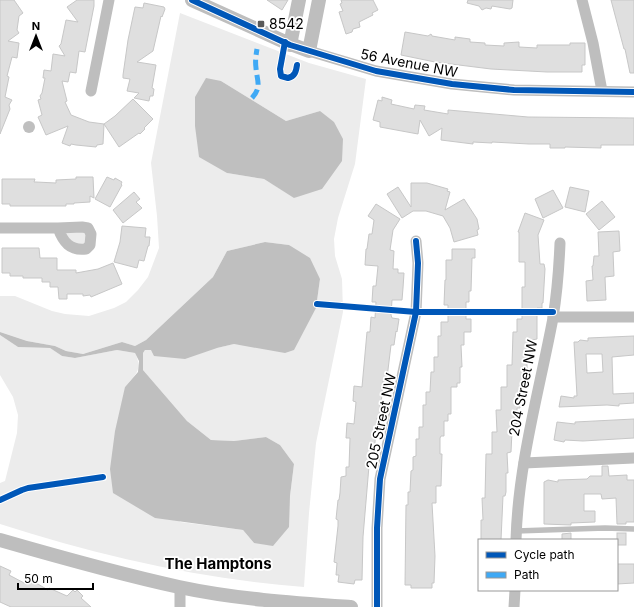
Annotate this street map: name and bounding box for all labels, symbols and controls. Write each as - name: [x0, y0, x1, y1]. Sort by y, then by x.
- place label: 8542: [269, 15, 304, 32]
- north arrow: [16, 16, 56, 56]
- text: N: [32, 19, 40, 33]
- marker: 8542: [256, 19, 266, 29]
- street label: 56 Avenue NW: [359, 45, 459, 80]
- street label: 204 Street NW: [505, 338, 540, 438]
- street label: 205 Street NW: [362, 371, 399, 470]
- legend: [478, 539, 618, 591]
- text: Cycle path: [514, 547, 575, 562]
- district label: The Hamptons: [164, 554, 272, 573]
- scale bar: [18, 565, 93, 591]
- text: Path: [514, 567, 539, 582]
- text: 50 m: [24, 571, 53, 586]

